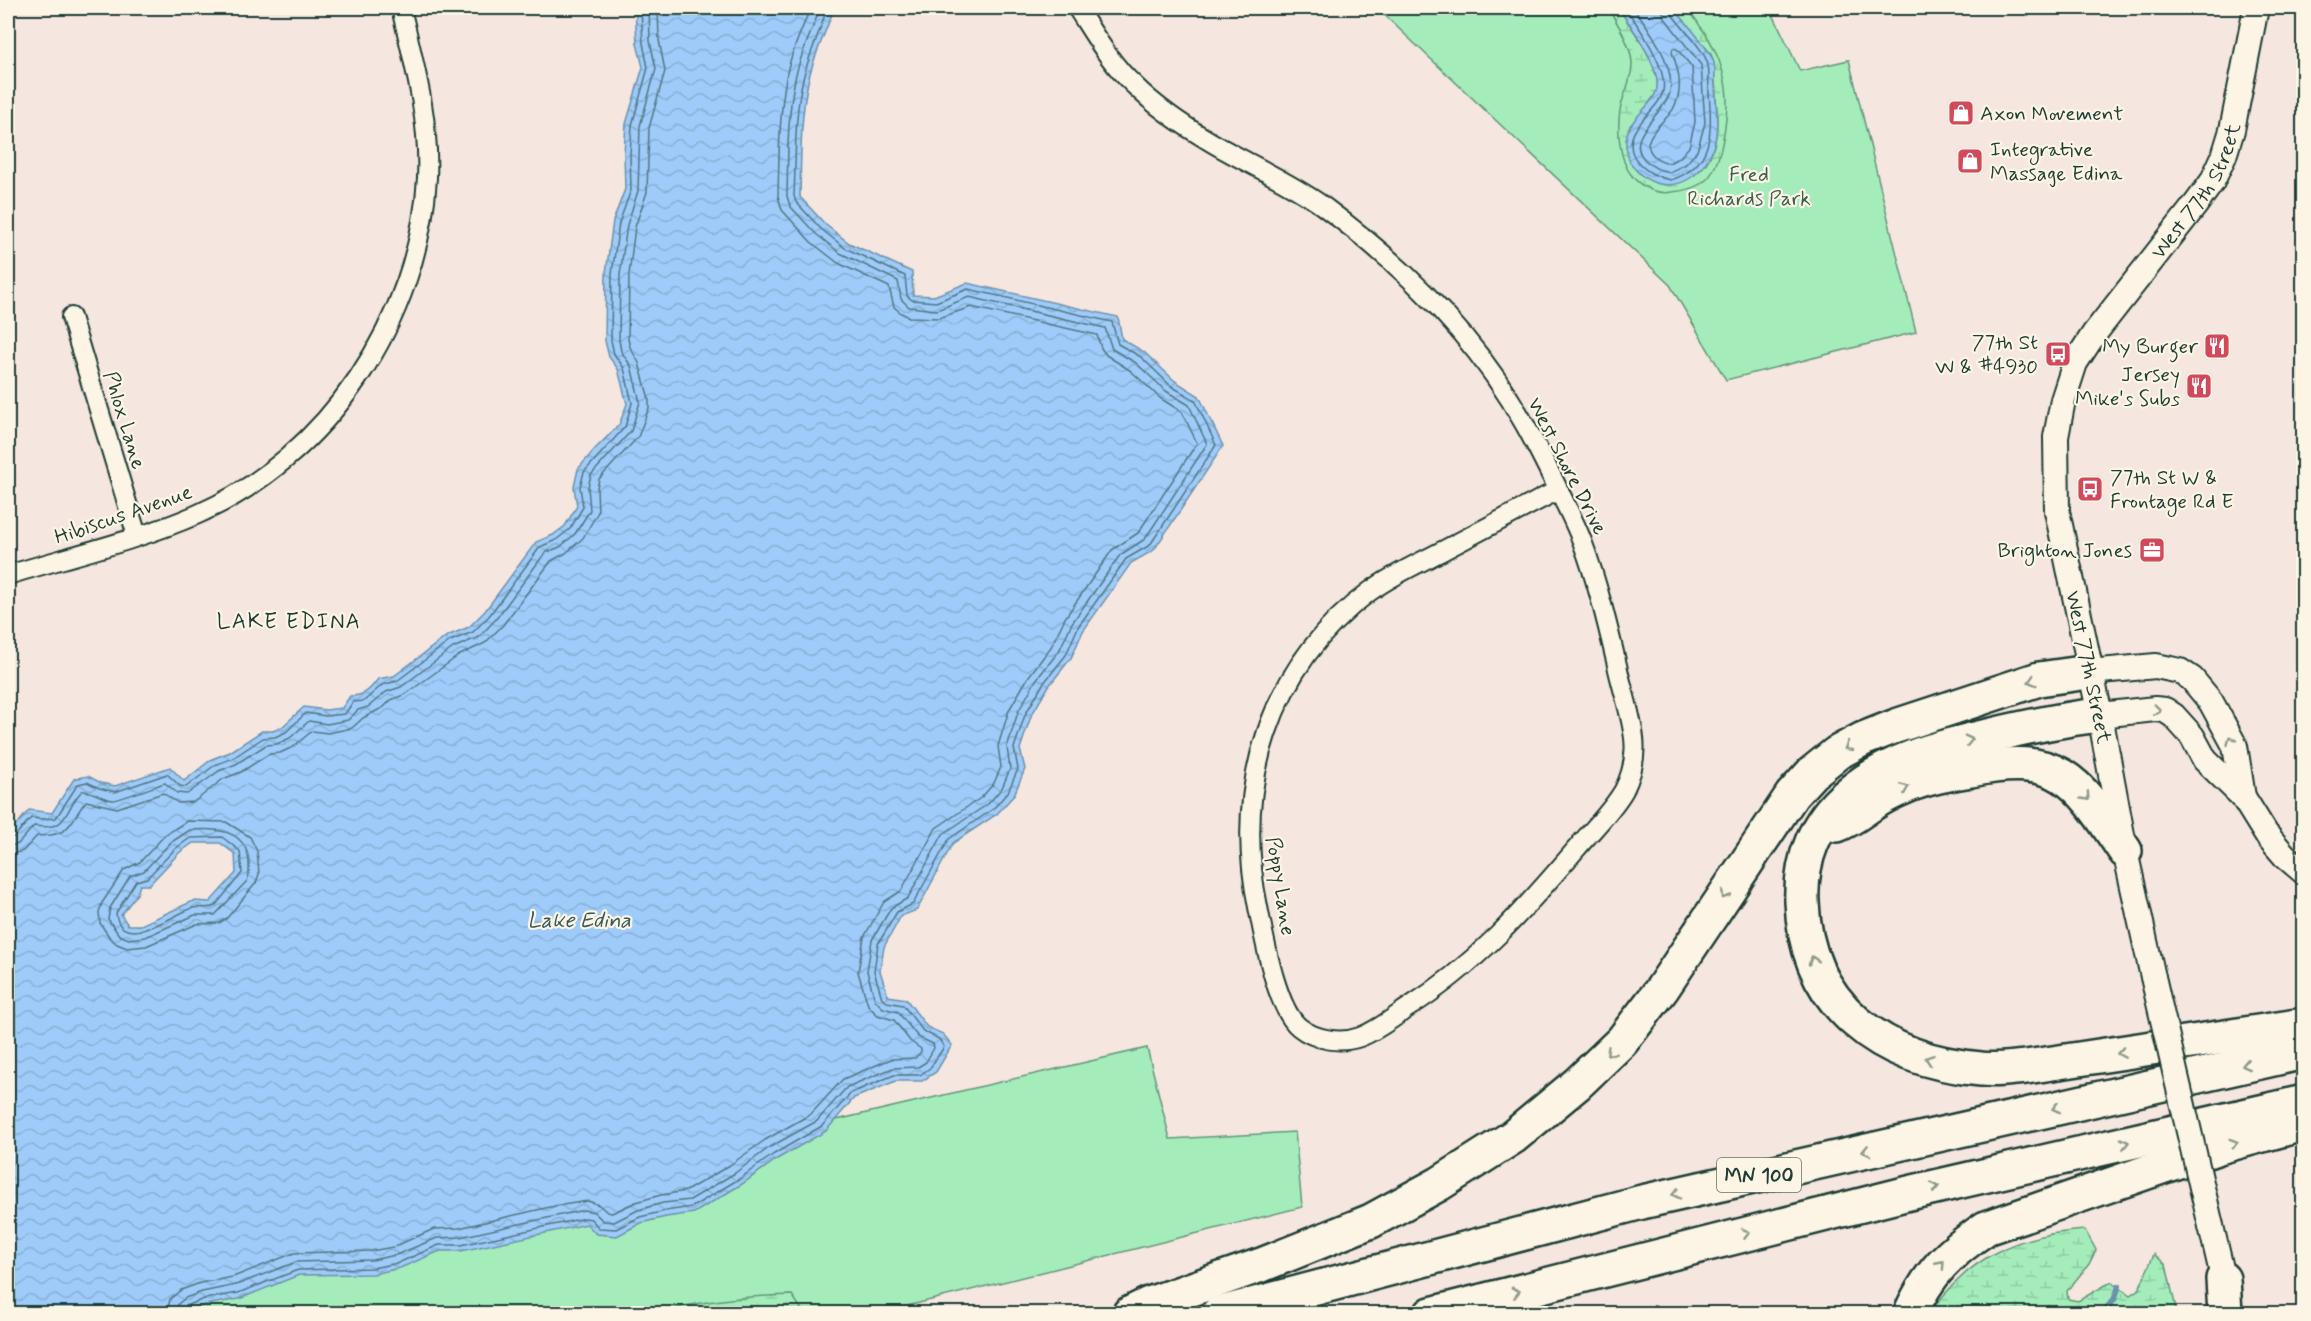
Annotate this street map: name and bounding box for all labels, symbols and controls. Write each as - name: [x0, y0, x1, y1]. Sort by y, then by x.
- shop icon: Axon Movement: [1946, 98, 1976, 128]
- place label: Axon Movement: [1980, 100, 2123, 128]
- street label: West 77th Street: [2145, 121, 2248, 265]
- place label: Integrative Massage Edina: [1990, 136, 2123, 188]
- shop icon: Integrative Massage Edina: [1955, 146, 1985, 176]
- park label: Fred Richards Park: [1687, 161, 1811, 213]
- place label: 77th St W & #4930: [1935, 329, 2038, 381]
- restaurant icon: My Burger: [2202, 331, 2232, 361]
- place label: My Burger: [2102, 333, 2198, 363]
- bus stop icon: 77th St W & #4930: [2043, 339, 2073, 369]
- place label: Jersey Mike's Subs: [2075, 361, 2180, 413]
- street label: Phlox Lane: [96, 368, 152, 473]
- restaurant icon: Jersey Mike's Subs: [2184, 371, 2214, 401]
- street label: West Shore Drive: [1520, 393, 1614, 540]
- place label: 77th St W & Frontage Rd E: [2110, 464, 2233, 517]
- bus stop icon: 77th St W & Frontage Rd E: [2075, 474, 2105, 504]
- street label: Hibiscus Avenue: [51, 478, 196, 552]
- office icon: Brighton Jones: [2137, 535, 2167, 565]
- place label: Brighton Jones: [1997, 537, 2132, 566]
- street label: West 77th Street: [2058, 588, 2118, 747]
- district label: LAKE EDINA: [217, 608, 361, 636]
- one-way arrow: [2027, 674, 2038, 686]
- one-way arrow: [2153, 704, 2162, 716]
- one-way arrow: [1964, 735, 1974, 748]
- one-way arrow: [2227, 736, 2239, 747]
- one-way arrow: [1844, 740, 1855, 751]
- one-way arrow: [1898, 783, 1909, 795]
- one-way arrow: [2079, 790, 2090, 800]
- street label: Poppy Lane: [1258, 835, 1302, 938]
- one-way arrow: [1720, 889, 1732, 899]
- water label: Lake Edina: [527, 907, 631, 935]
- one-way arrow: [1807, 955, 1820, 966]
- one-way arrow: [1607, 1045, 1617, 1056]
- one-way arrow: [2117, 1046, 2126, 1058]
- one-way arrow: [1924, 1053, 1934, 1066]
- one-way arrow: [2242, 1057, 2252, 1070]
- one-way arrow: [2052, 1100, 2062, 1113]
- one-way arrow: [2120, 1137, 2130, 1150]
- one-way arrow: [2229, 1138, 2239, 1150]
- one-way arrow: [1861, 1144, 1871, 1157]
- road number: MN 100: [1717, 1158, 1801, 1192]
- one-way arrow: [1930, 1181, 1940, 1194]
- one-way arrow: [1671, 1187, 1681, 1200]
- one-way arrow: [1741, 1228, 1751, 1241]
- one-way arrow: [1934, 1260, 1945, 1271]
- one-way arrow: [1511, 1286, 1521, 1299]

